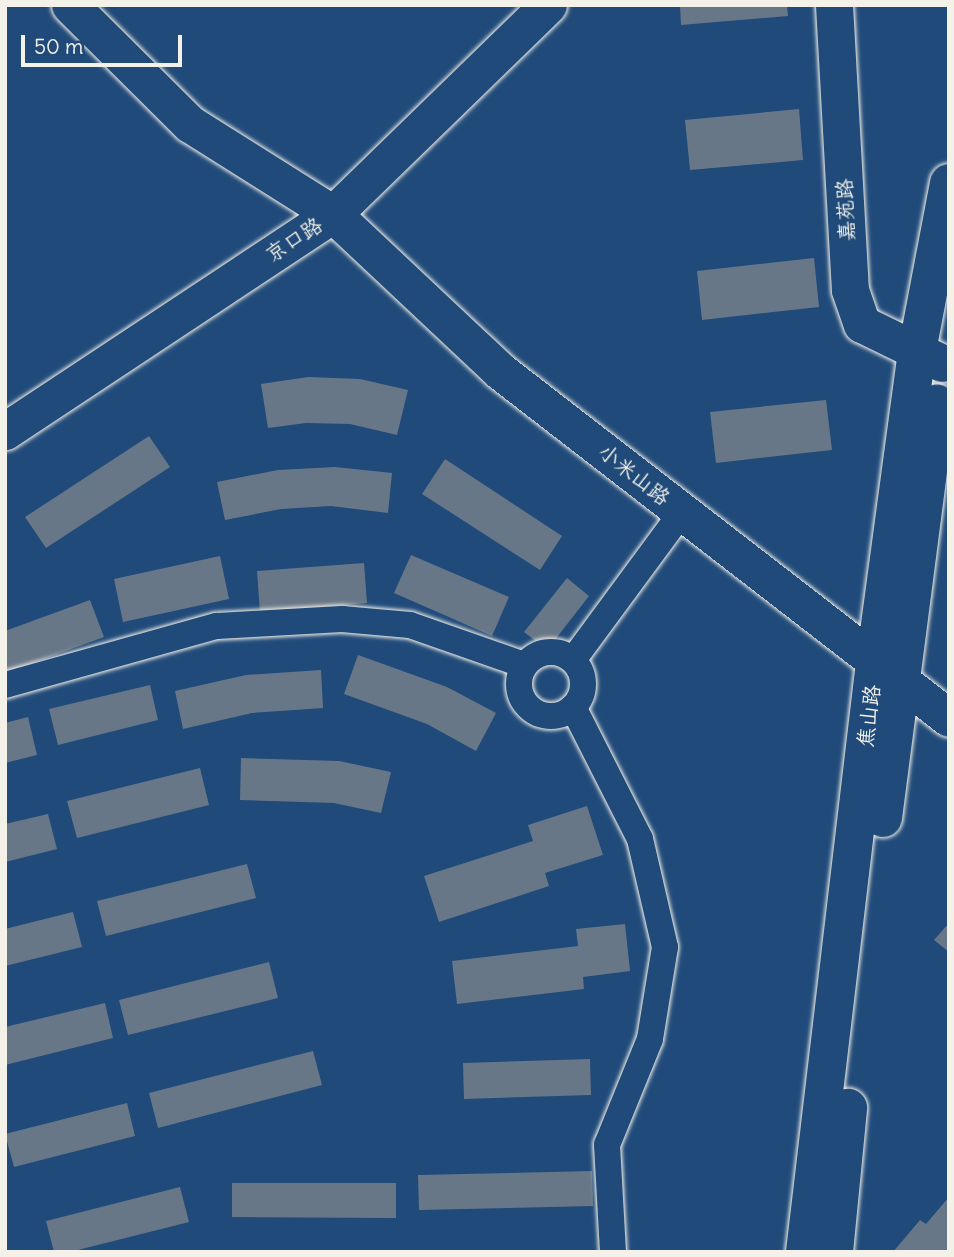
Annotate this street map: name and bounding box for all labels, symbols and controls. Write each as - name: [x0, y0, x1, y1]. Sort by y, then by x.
- scale bar: [24, 21, 186, 65]
- text: 50 m: [34, 33, 83, 60]
- street label: 嘉苑路: [832, 178, 860, 242]
- street label: 京口路: [261, 212, 327, 268]
- street label: 小米山路: [593, 439, 675, 511]
- street label: 焦山路: [853, 683, 885, 749]

